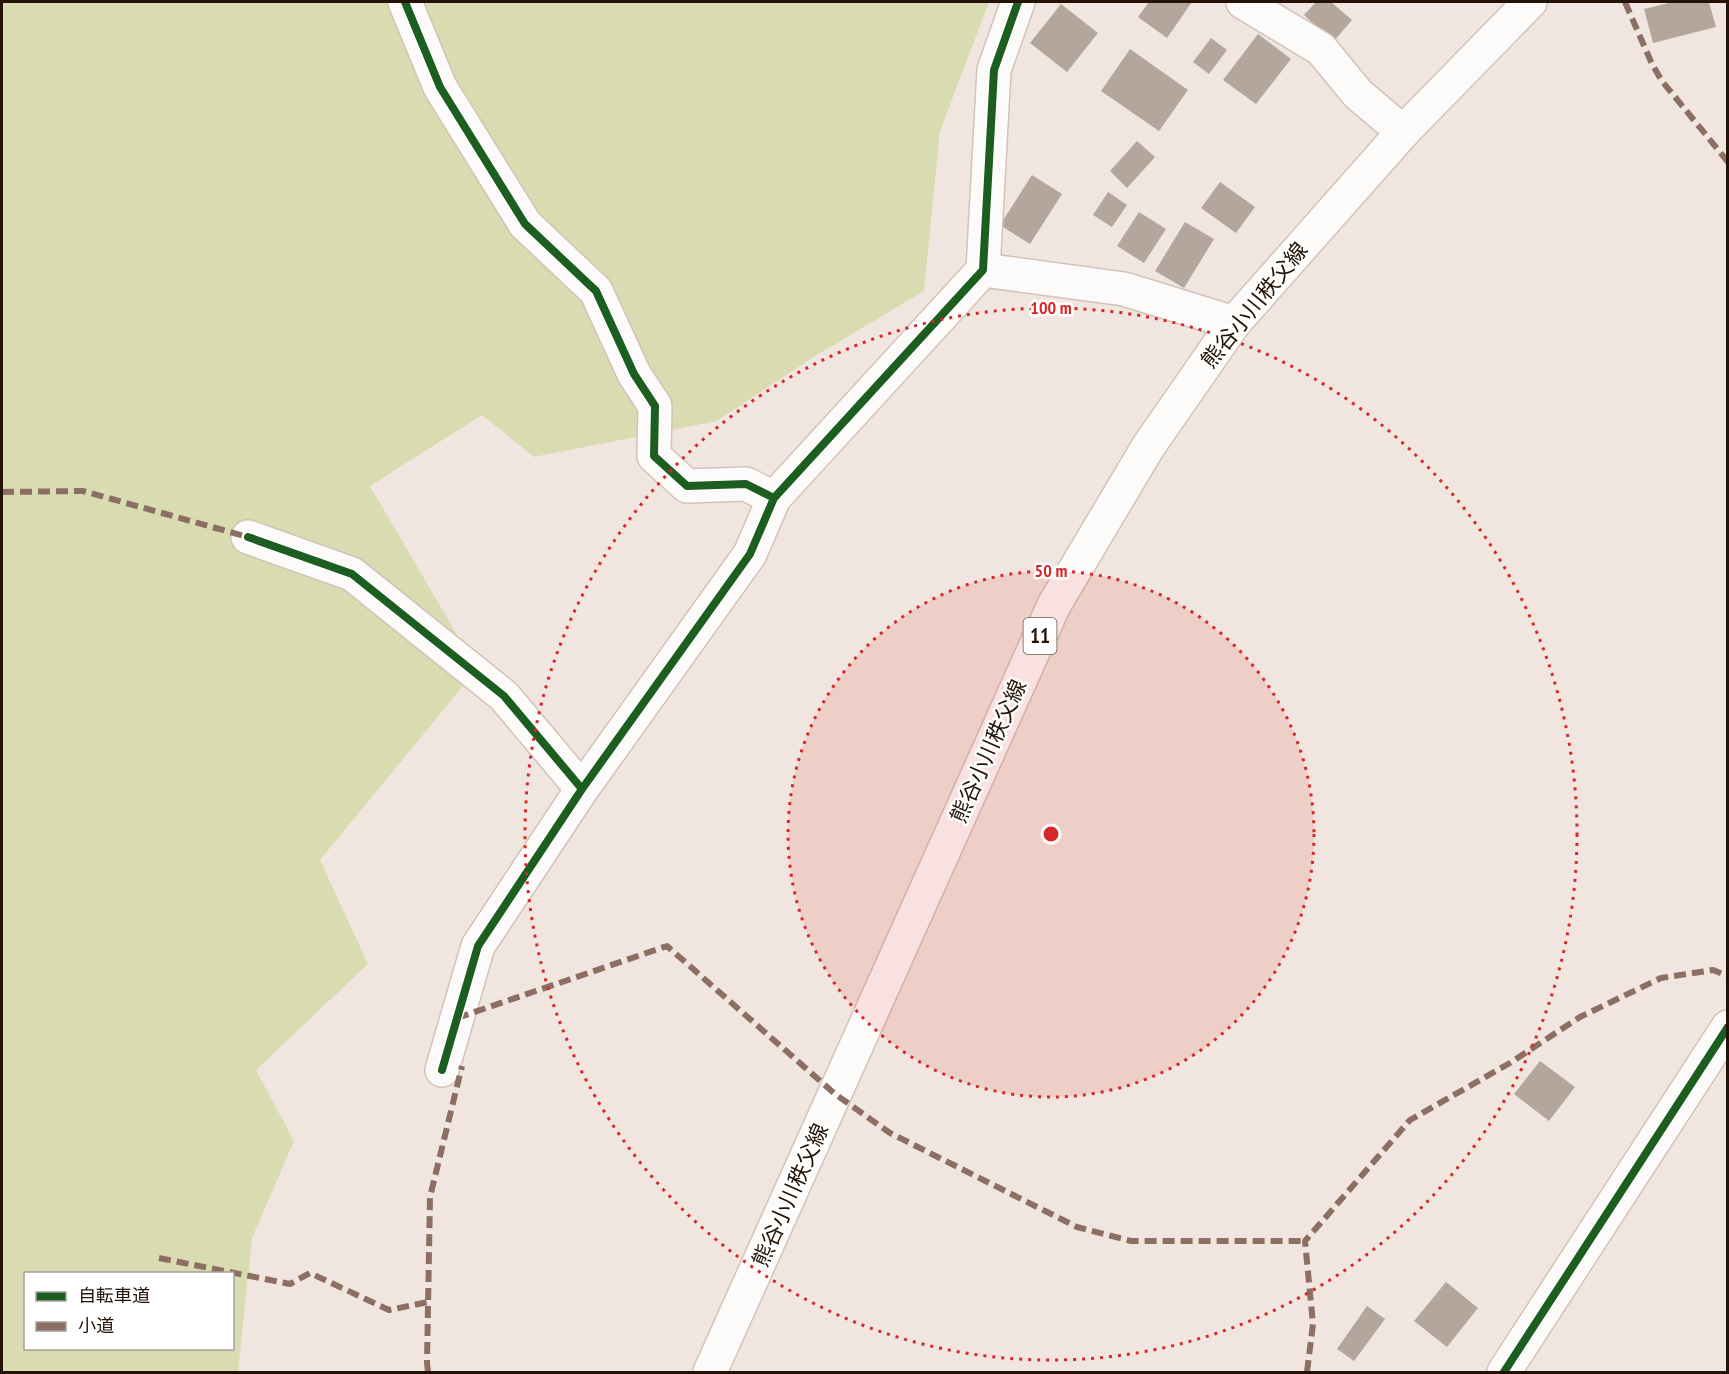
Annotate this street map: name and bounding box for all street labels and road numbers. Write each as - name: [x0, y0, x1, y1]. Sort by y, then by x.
- street label: 熊谷小川秩父線: [1195, 236, 1313, 374]
- road number: 11: [1024, 618, 1056, 654]
- street label: 熊谷小川秩父線: [944, 675, 1032, 827]
- street label: 熊谷小川秩父線: [746, 1119, 834, 1271]

